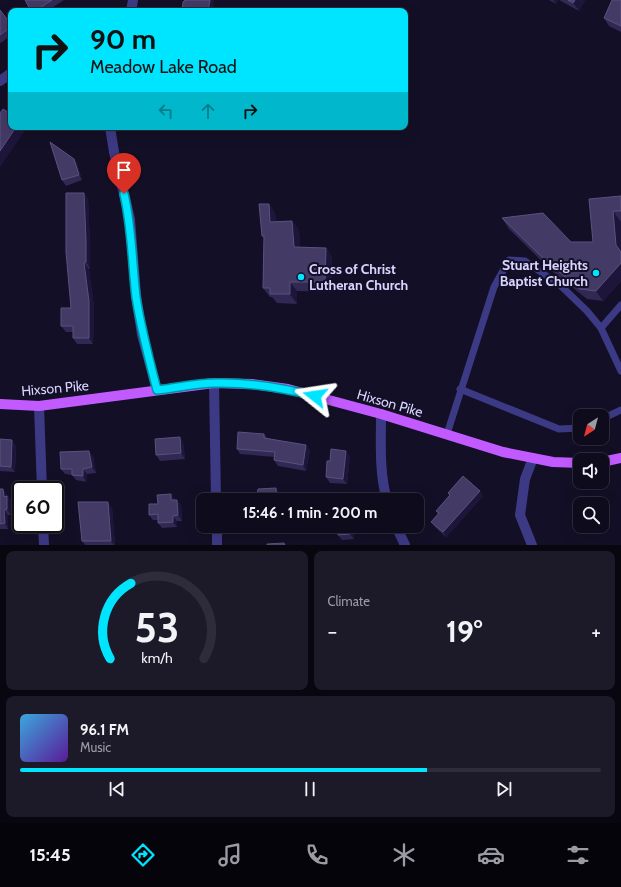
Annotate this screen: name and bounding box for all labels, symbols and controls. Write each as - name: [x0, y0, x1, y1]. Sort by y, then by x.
- text: 90 m: [90, 22, 156, 56]
- icon: right: [24, 24, 76, 76]
- text: Meadow Lake Road: [90, 56, 237, 78]
- icon: left: [155, 100, 177, 122]
- icon: ahead: [197, 100, 219, 122]
- icon: right: [239, 100, 261, 122]
- pin: [107, 153, 141, 194]
- icon: arrive: [113, 159, 135, 181]
- place label: Stuart Heights Baptist Church: [500, 256, 588, 290]
- place label: Cross of Christ Lutheran Church: [309, 260, 408, 294]
- marker: Stuart Heights Baptist Church: [591, 268, 601, 278]
- marker: Cross of Christ Lutheran Church: [296, 272, 306, 282]
- position arrow: [294, 375, 336, 417]
- street label: Hixson Pike: [20, 376, 90, 400]
- street label: Hixson Pike: [355, 385, 425, 421]
- north arrow: [573, 409, 609, 445]
- map controls: [573, 409, 609, 533]
- button: sound: [573, 453, 609, 489]
- speed limit sign: 60: [12, 481, 64, 533]
- button: search: [573, 497, 609, 533]
- text: 15:46 · 1 min · 200 m: [243, 504, 377, 522]
- text: Climate: [328, 593, 370, 609]
- text: 53: [134, 601, 179, 651]
- text: 19°: [446, 613, 483, 650]
- text: −: [328, 618, 337, 645]
- text: +: [591, 618, 601, 645]
- text: km/h: [141, 648, 172, 666]
- text: 96.1 FM: [80, 721, 129, 739]
- text: Music: [80, 739, 111, 755]
- icon: previous: [106, 778, 128, 800]
- icon: pause: [299, 778, 321, 800]
- icon: next: [493, 778, 515, 800]
- icon: directions: [129, 841, 157, 869]
- icon: music: [216, 841, 244, 869]
- icon: phone: [303, 841, 331, 869]
- icon: climate: [390, 841, 418, 869]
- icon: car: [477, 841, 505, 869]
- icon: filters: [564, 841, 592, 869]
- text: 15:45: [29, 844, 71, 866]

